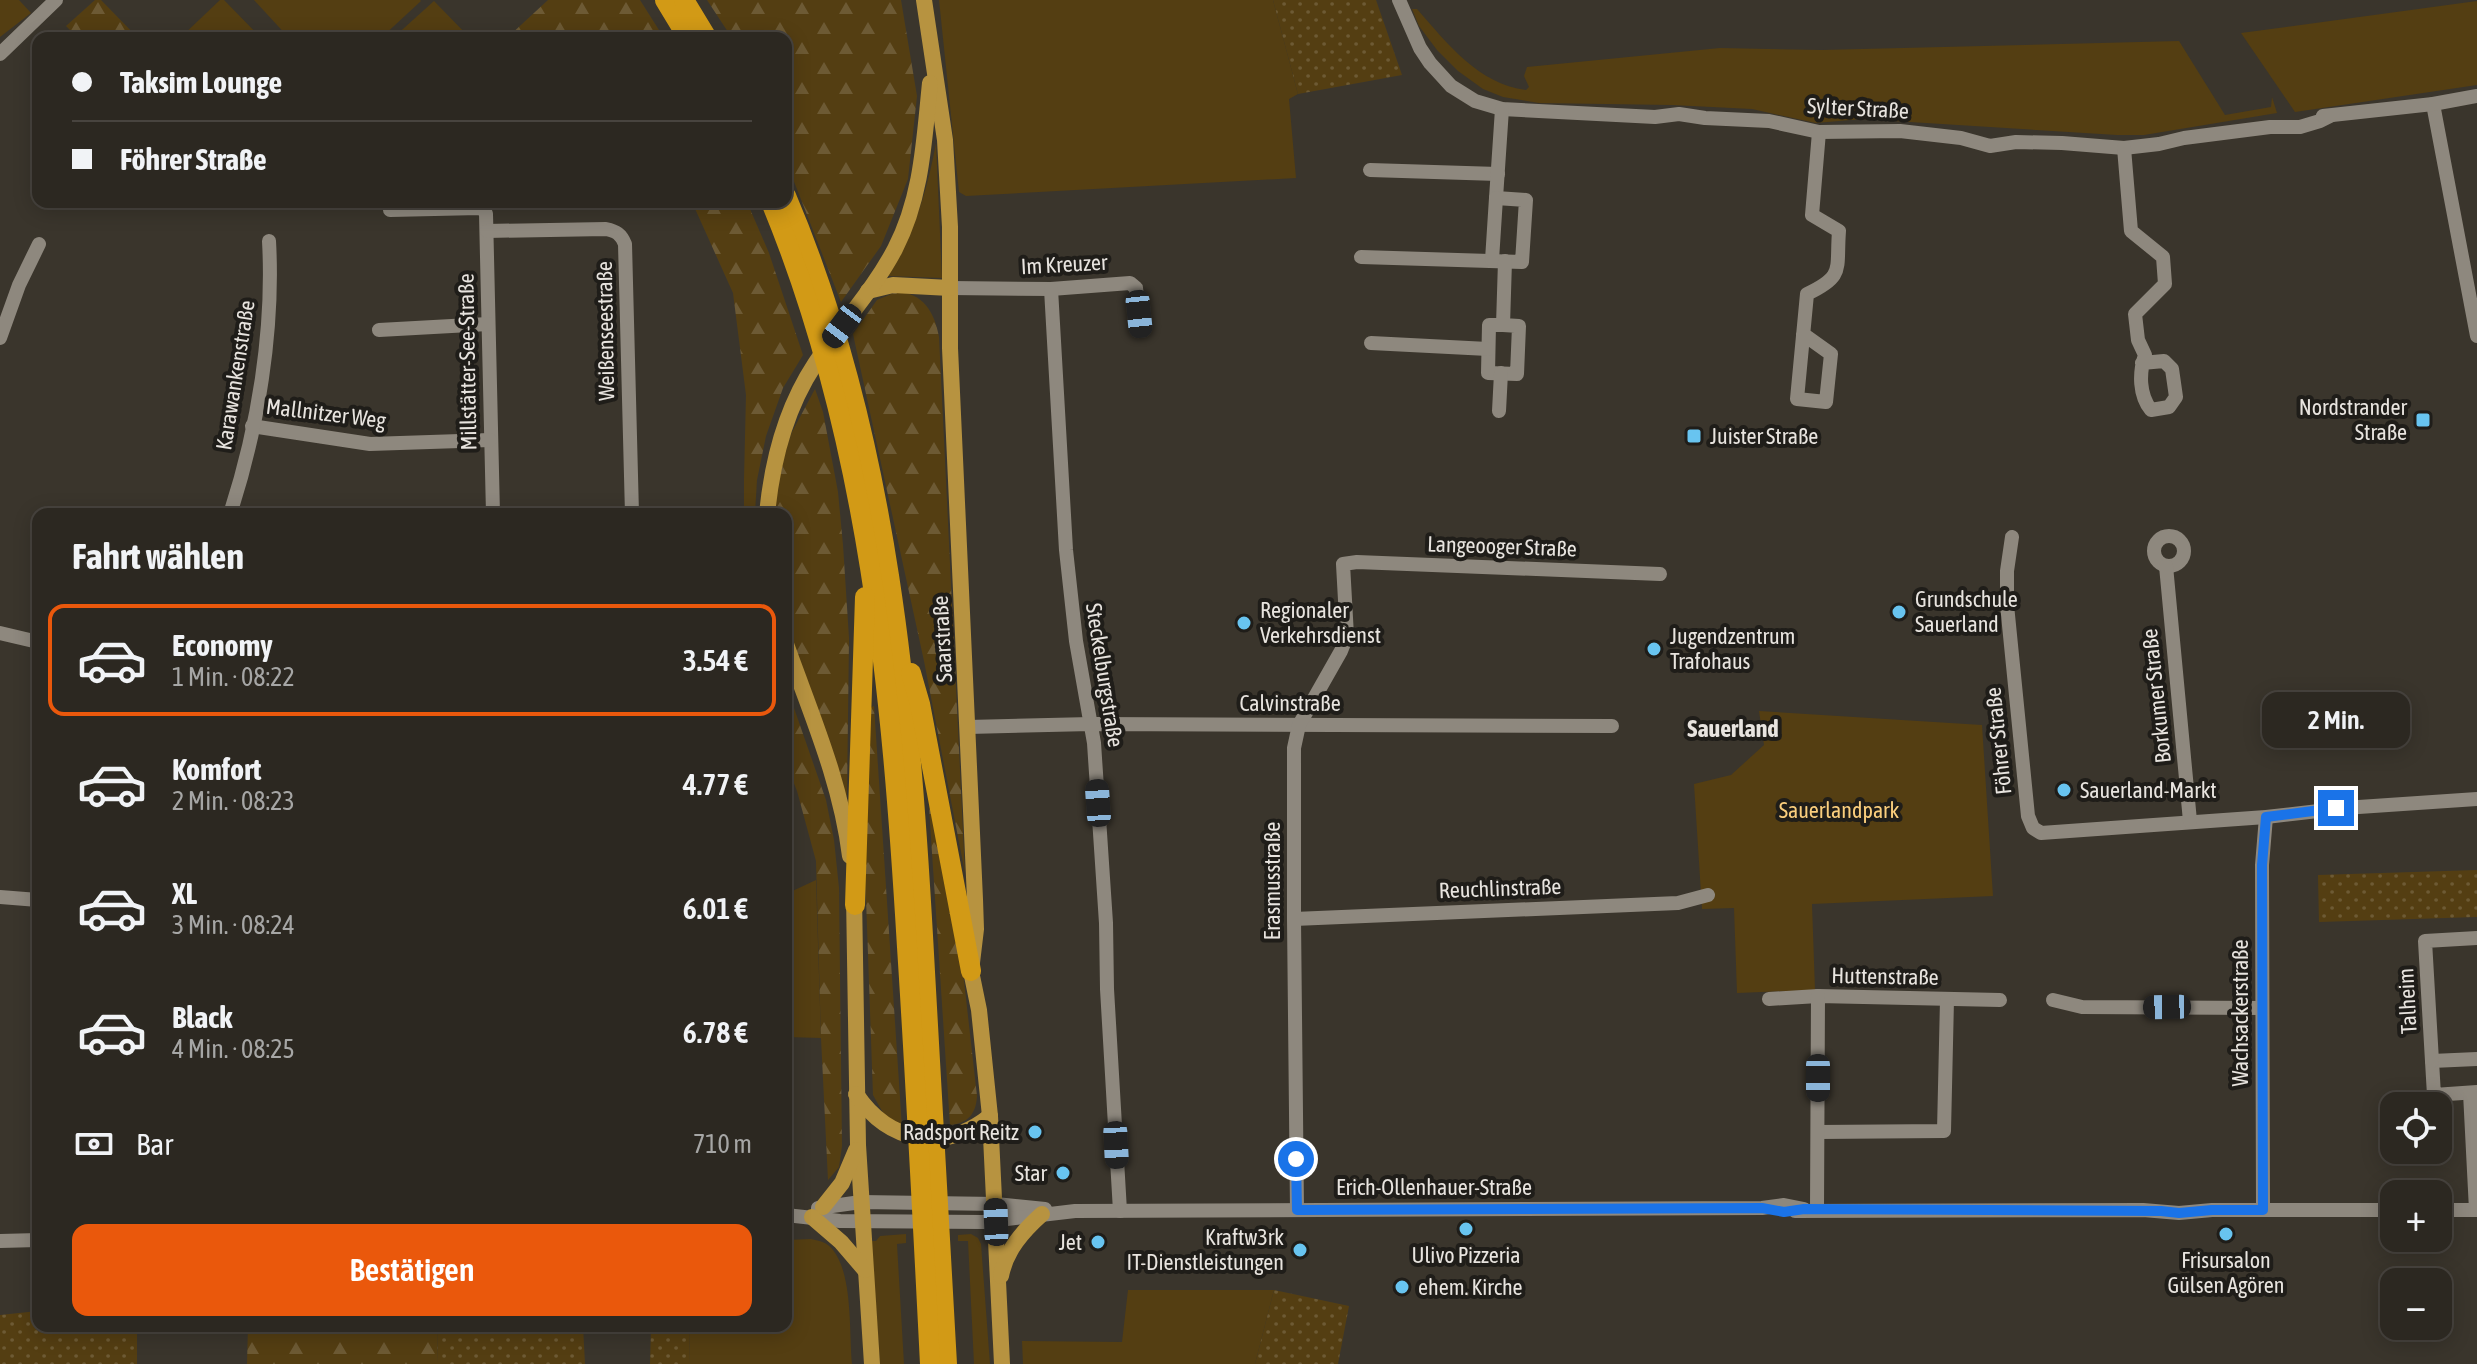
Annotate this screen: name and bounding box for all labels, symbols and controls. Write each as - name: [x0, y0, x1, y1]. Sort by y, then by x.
- text: Taksim Lounge: [120, 65, 282, 99]
- street label: Sylter Straße: [1807, 92, 1909, 124]
- text: Föhrer Straße: [120, 142, 267, 176]
- street label: Im Kreuzer: [1020, 249, 1108, 279]
- street label: Weißenseestraße: [591, 261, 619, 401]
- street label: Millstätter-See-Straße: [452, 273, 482, 451]
- car: [1125, 289, 1153, 339]
- street label: Karawankenstraße: [210, 298, 260, 452]
- car: [818, 300, 866, 352]
- street label: Mallnitzer Weg: [265, 393, 388, 433]
- place label: Nordstrander Straße: [2299, 394, 2408, 445]
- marker: Nordstrander Straße: [2414, 411, 2432, 429]
- place label: Juister Straße: [1710, 423, 1818, 449]
- marker: Juister Straße: [1685, 427, 1703, 445]
- street label: Langeooger Straße: [1427, 530, 1577, 562]
- text: Fahrt wählen: [72, 535, 244, 577]
- place label: Grundschule Sauerland: [1915, 586, 2018, 637]
- street label: Saarstraße: [927, 595, 957, 683]
- place label: Regionaler Verkehrsdienst: [1260, 597, 1381, 648]
- street label: Steckelburgstraße: [1081, 601, 1129, 749]
- marker: Grundschule Sauerland: [1890, 603, 1908, 621]
- marker: Regionaler Verkehrsdienst: [1235, 614, 1253, 632]
- place label: Jugendzentrum Trafohaus: [1670, 623, 1795, 674]
- icon: car: [76, 624, 148, 696]
- street label: Borkumer Straße: [2136, 627, 2176, 765]
- text: Economy: [172, 628, 273, 662]
- marker: Jugendzentrum Trafohaus: [1645, 640, 1663, 658]
- text: 3.54 €: [683, 643, 748, 677]
- text: 1 Min. · 08:22: [172, 662, 295, 692]
- street label: Föhrer Straße: [1979, 686, 2017, 796]
- street label: Calvinstraße: [1239, 690, 1341, 716]
- callout: 2 Min.: [2262, 692, 2410, 748]
- text: 2 Min.: [2308, 705, 2364, 735]
- district label: Sauerland: [1687, 715, 1779, 742]
- icon: car: [76, 748, 148, 820]
- text: Komfort: [172, 752, 261, 786]
- text: 4.77 €: [683, 767, 748, 801]
- place label: Sauerland-Markt: [2080, 777, 2217, 803]
- car: [1084, 778, 1112, 828]
- marker: Sauerland-Markt: [2055, 781, 2073, 799]
- text: 2 Min. · 08:23: [172, 786, 295, 816]
- route end: [2318, 790, 2354, 826]
- park label: Sauerlandpark: [1779, 797, 1900, 823]
- street label: Erasmusstraße: [1259, 822, 1285, 940]
- icon: car: [76, 872, 148, 944]
- street label: Reuchlinstraße: [1438, 873, 1562, 903]
- text: XL: [172, 876, 197, 910]
- text: 6.01 €: [683, 891, 748, 925]
- text: 3 Min. · 08:24: [172, 910, 295, 940]
- street label: Wachsackerstraße: [2227, 940, 2253, 1086]
- street label: Huttenstraße: [1831, 962, 1939, 990]
- street label: Talheim: [2392, 967, 2422, 1035]
- car: [2143, 995, 2191, 1019]
- icon: car: [76, 996, 148, 1068]
- text: Black: [172, 1000, 232, 1034]
- text: 6.78 €: [683, 1015, 748, 1049]
- text: 4 Min. · 08:25: [172, 1034, 295, 1064]
- car: [1806, 1054, 1830, 1102]
- map controls: [2380, 1092, 2452, 1340]
- button: locate: [2380, 1092, 2452, 1164]
- place label: Radsport Reitz: [903, 1119, 1019, 1145]
- car: [1103, 1120, 1129, 1170]
- icon: cash: [72, 1122, 116, 1166]
- marker: Radsport Reitz: [1026, 1123, 1044, 1141]
- text: Bar: [136, 1127, 173, 1161]
- text: 710 m: [693, 1129, 752, 1159]
- route start: [1278, 1141, 1314, 1177]
- place label: Star: [1015, 1160, 1048, 1186]
- marker: Star: [1054, 1164, 1072, 1182]
- street label: Erich-Ollenhauer-Straße: [1336, 1174, 1532, 1200]
- button: +: [2380, 1180, 2452, 1252]
- car: [983, 1198, 1009, 1246]
- marker: Ulivo Pizzeria: [1457, 1220, 1475, 1238]
- button: Bestätigen: [72, 1224, 752, 1316]
- place label: Kraftw3rk IT-Dienstleistungen: [1126, 1224, 1284, 1275]
- marker: Frisursalon Gülsen Agören: [2217, 1225, 2235, 1243]
- place label: Jet: [1059, 1229, 1082, 1255]
- marker: Jet: [1089, 1233, 1107, 1251]
- marker: Kraftw3rk IT-Dienstleistungen: [1291, 1241, 1309, 1259]
- place label: Ulivo Pizzeria: [1412, 1242, 1520, 1268]
- place label: Frisursalon Gülsen Agören: [2168, 1247, 2284, 1298]
- button: −: [2380, 1268, 2452, 1340]
- place label: ehem. Kirche: [1418, 1274, 1523, 1300]
- marker: ehem. Kirche: [1393, 1278, 1411, 1296]

